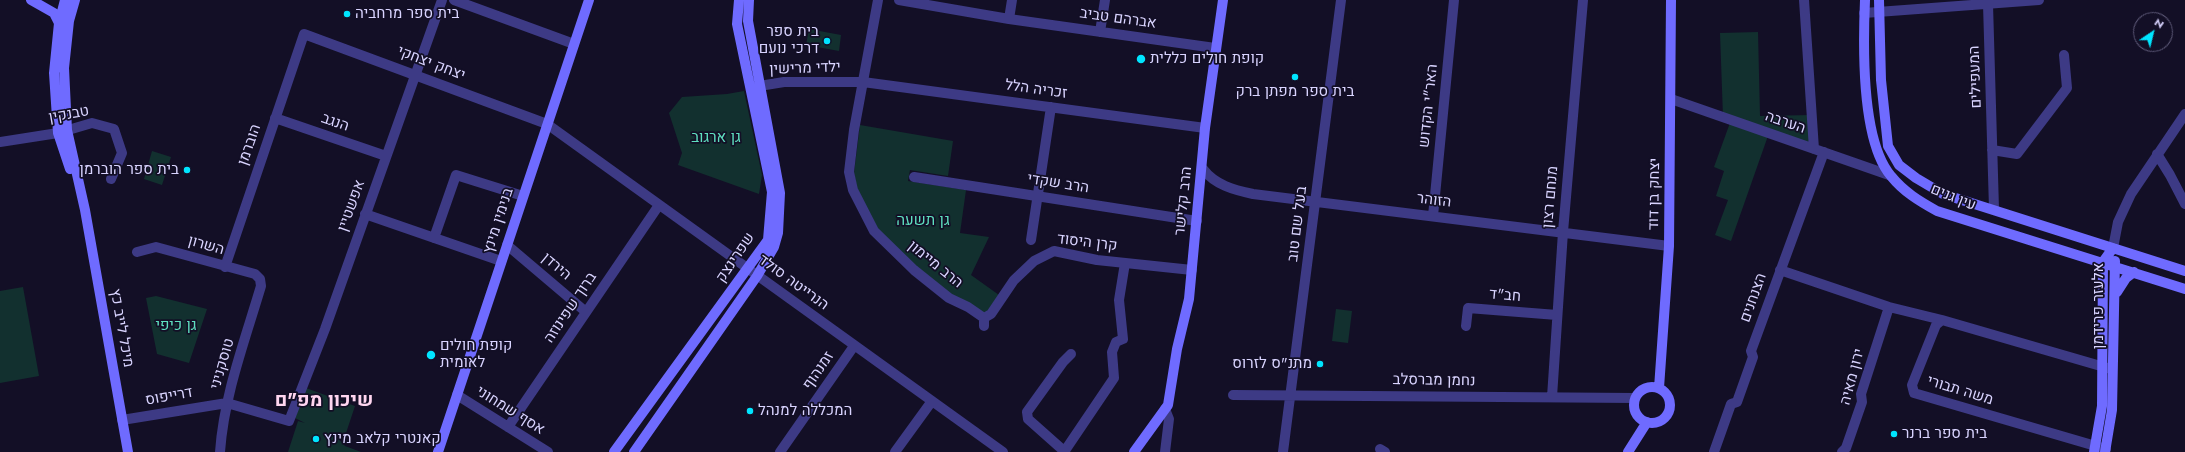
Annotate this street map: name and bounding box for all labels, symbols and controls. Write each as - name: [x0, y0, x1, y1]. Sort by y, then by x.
- place label: בית ספר מרחביה: [355, 5, 459, 23]
- street label: אברהם טביב: [1078, 5, 1158, 33]
- marker: בית ספר מרחביה: [342, 9, 352, 19]
- north arrow: [2133, 12, 2173, 52]
- text: N: [2151, 14, 2167, 32]
- place label: בית ספר דרכי נועם: [759, 23, 819, 58]
- marker: בית ספר דרכי נועם: [822, 36, 832, 46]
- street label: יצחק יצחקי: [394, 43, 468, 85]
- street label: המעפילים: [1966, 45, 1986, 109]
- place label: קופת חולים כללית: [1150, 50, 1264, 68]
- marker: קופת חולים כללית: [1135, 53, 1147, 65]
- street label: ילדי מרישין: [769, 59, 841, 79]
- street label: האר"י הקדוש: [1416, 63, 1442, 149]
- marker: בית ספר מפתן ברק: [1290, 72, 1300, 82]
- street label: זכריה הלל: [1004, 77, 1068, 103]
- place label: בית ספר מפתן ברק: [1236, 83, 1354, 101]
- street label: טבנקין: [47, 103, 91, 127]
- street label: הערבה: [1762, 108, 1808, 138]
- street label: הנגב: [319, 110, 351, 136]
- street label: הוברמן: [235, 122, 265, 168]
- park label: גן ארגוב: [691, 129, 741, 147]
- street label: יצחק בן דוד: [1645, 158, 1665, 230]
- place label: בית ספר הוברמן: [80, 161, 179, 179]
- marker: בית ספר הוברמן: [182, 165, 192, 175]
- street label: מנחם רצון: [1539, 165, 1563, 229]
- street label: הרב קלישר: [1171, 166, 1197, 236]
- street label: הרב שקדי: [1026, 170, 1090, 198]
- street label: אפשטיין: [334, 178, 370, 234]
- street label: עין גנים: [1928, 181, 1978, 215]
- street label: בעל שם טוב: [1284, 185, 1312, 263]
- street label: בנימין מינץ: [480, 186, 518, 256]
- street label: הזוהר: [1416, 190, 1452, 212]
- park label: גן תשעה: [896, 212, 950, 230]
- street label: שפרינצק: [713, 230, 759, 286]
- street label: קרן היסוד: [1056, 230, 1118, 256]
- street label: השרון: [186, 232, 226, 260]
- street label: הרב מיימון: [904, 237, 966, 293]
- street label: הירדן: [538, 250, 574, 284]
- street label: הנרייטה סולד: [754, 251, 832, 315]
- street label: אלעזר פרידמן: [2090, 263, 2108, 349]
- street label: ברוך שפינוזה: [541, 269, 601, 347]
- street label: הצנחנים: [1737, 271, 1771, 325]
- street label: חב"ד: [1488, 286, 1522, 306]
- street label: מיכל לייב כץ: [105, 287, 137, 369]
- park label: גן כיפי: [155, 317, 197, 335]
- street label: טוסקניני: [207, 336, 239, 392]
- place label: קופת חולים לאומית: [440, 337, 512, 372]
- street label: ירון מאיה: [1837, 347, 1869, 407]
- street label: זמנהוף: [799, 348, 839, 394]
- marker: קופת חולים לאומית: [425, 349, 437, 361]
- place label: מתנ"ס לזרוס: [1232, 355, 1312, 373]
- marker: מתנ"ס לזרוס: [1315, 359, 1325, 369]
- street label: נחמן מברסלב: [1392, 371, 1476, 391]
- street label: משה תבורי: [1925, 372, 1995, 410]
- street label: אסף שמחוני: [472, 383, 548, 439]
- street label: דרייפוס: [144, 384, 194, 410]
- district label: שיכון מפ"ם: [275, 390, 373, 412]
- place label: המכללה למנהל: [758, 402, 852, 420]
- marker: המכללה למנהל: [745, 406, 755, 416]
- place label: בית ספר ברנר: [1902, 425, 1987, 443]
- marker: בית ספר ברנר: [1889, 429, 1899, 439]
- place label: קאנטרי קלאב מינץ: [324, 430, 441, 448]
- marker: קאנטרי קלאב מינץ: [311, 434, 321, 444]

